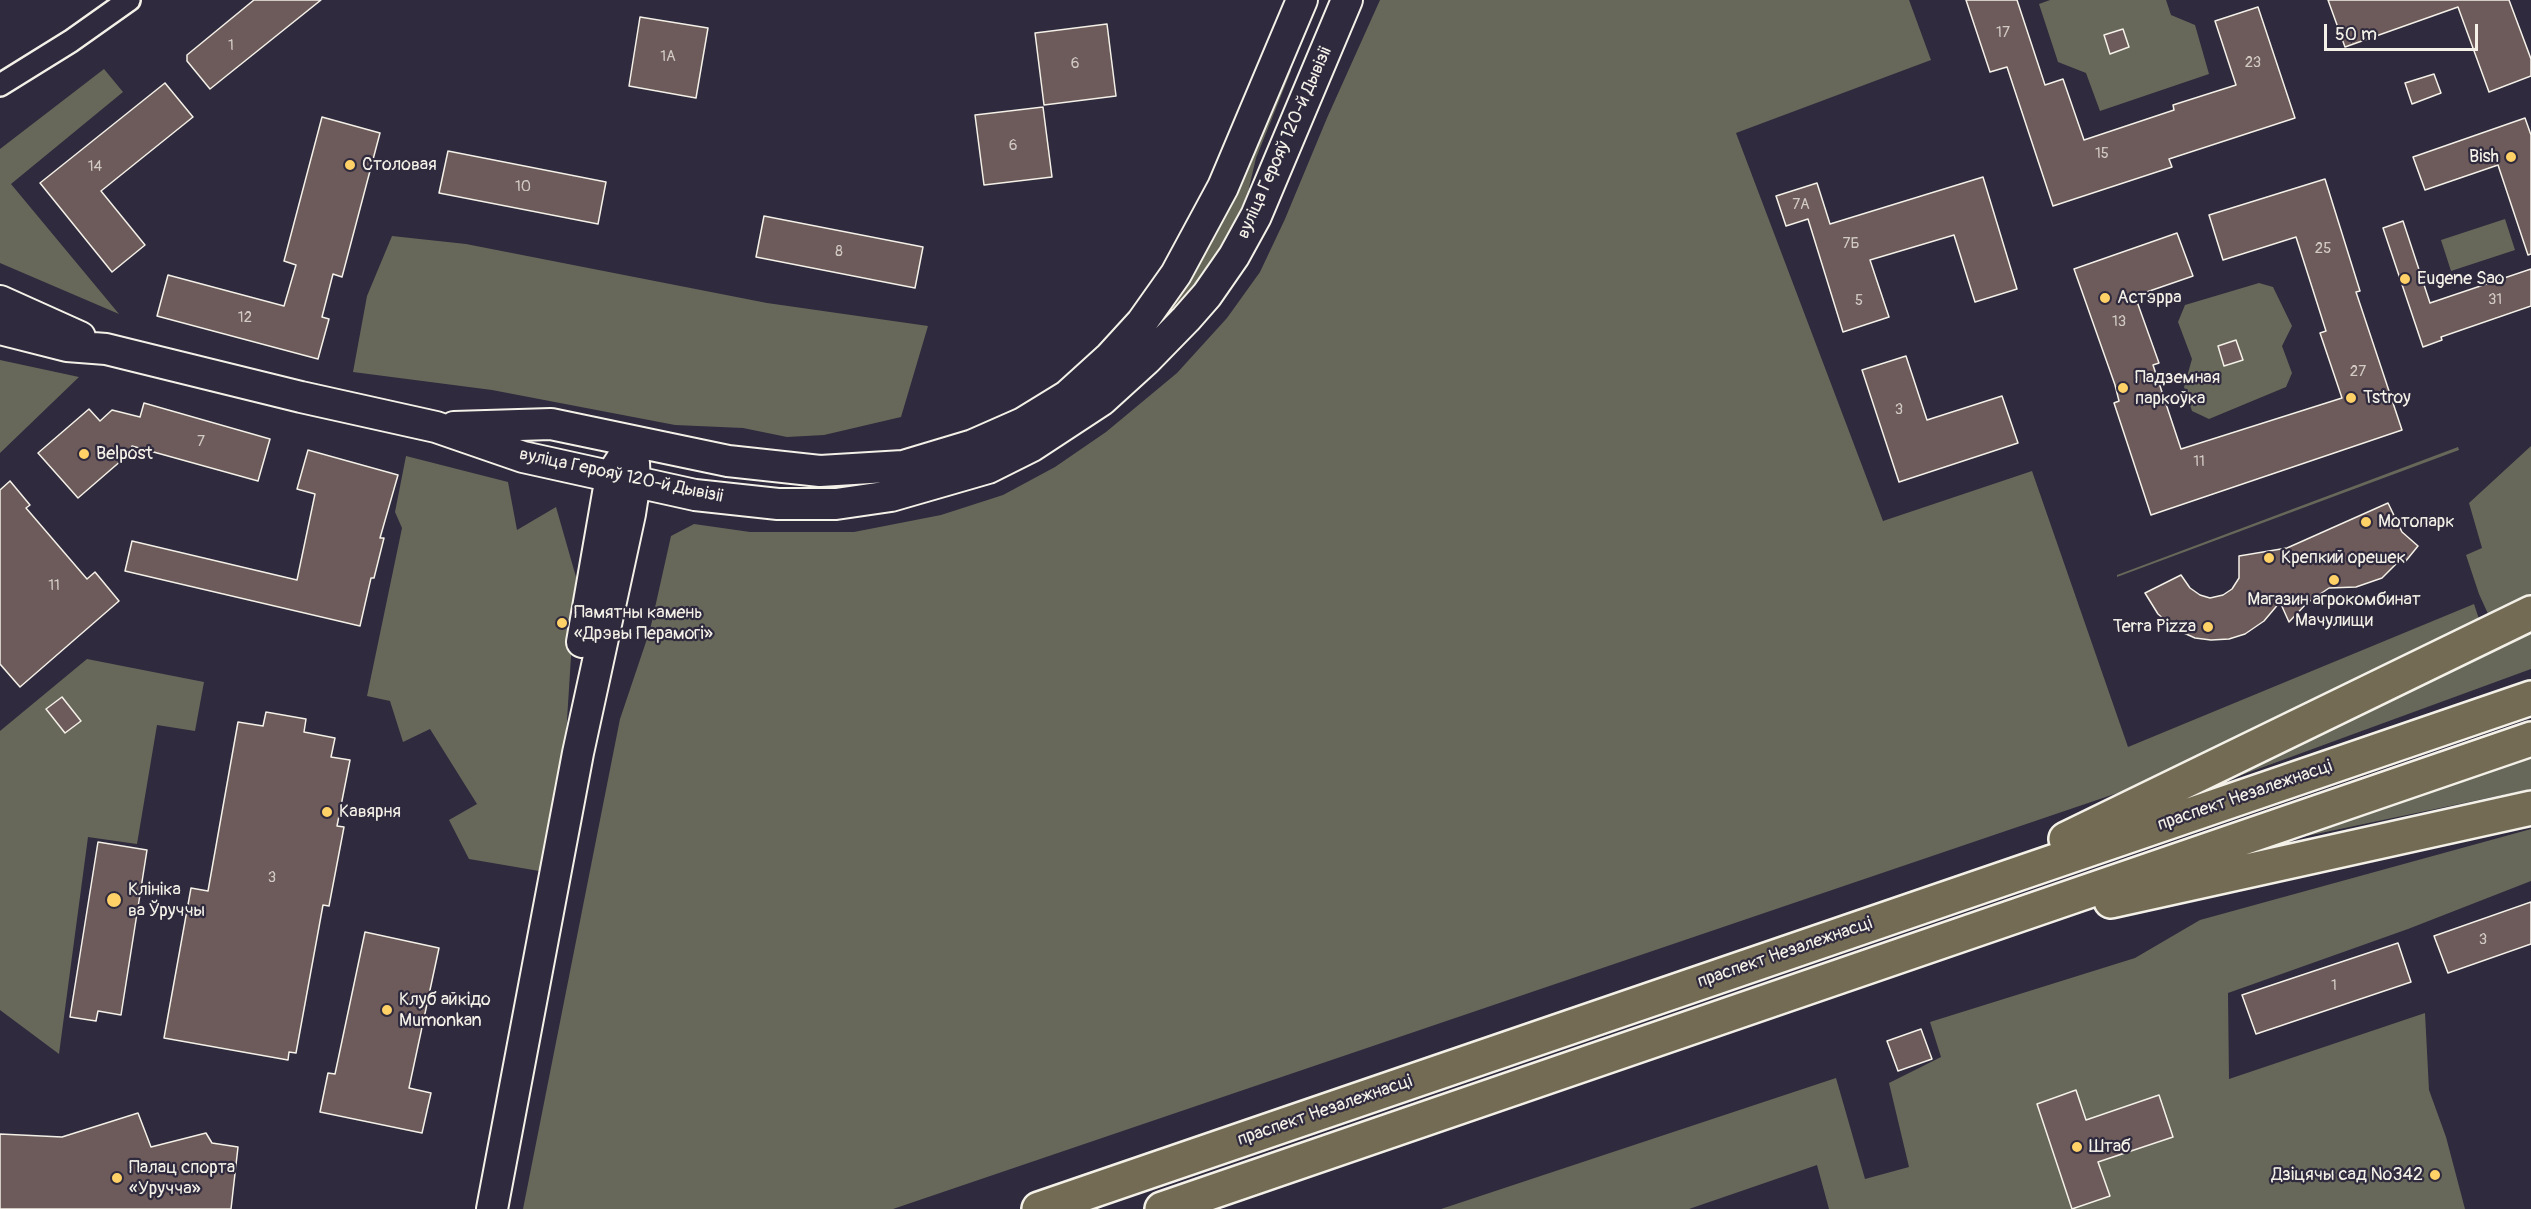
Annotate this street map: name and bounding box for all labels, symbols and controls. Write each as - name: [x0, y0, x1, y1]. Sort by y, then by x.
- scale bar: [2327, 12, 2482, 50]
- text: 50 m: [2335, 23, 2377, 46]
- house number: 17: [1996, 24, 2010, 42]
- house number: 1: [228, 37, 234, 55]
- street label: вуліца Герояў 120-й Дывізіі: [1233, 44, 1337, 242]
- house number: 1А: [660, 48, 676, 66]
- house number: 23: [2245, 54, 2261, 72]
- house number: 6: [1071, 55, 1079, 73]
- house number: 6: [1009, 137, 1017, 155]
- house number: 15: [2095, 145, 2109, 163]
- place label: Bish: [2469, 146, 2499, 168]
- marker: Bish: [2504, 150, 2518, 164]
- place label: Столовая: [362, 154, 437, 176]
- house number: 14: [88, 158, 102, 176]
- marker: Столовая: [343, 158, 357, 172]
- house number: 10: [515, 178, 531, 196]
- house number: 7А: [1792, 196, 1810, 214]
- house number: 7Б: [1843, 235, 1859, 253]
- house number: 25: [2315, 240, 2331, 258]
- house number: 8: [835, 243, 843, 261]
- place label: Eugene Sao: [2417, 268, 2504, 290]
- marker: Eugene Sao: [2398, 272, 2412, 286]
- place label: Астэрра: [2117, 287, 2182, 309]
- marker: Астэрра: [2098, 291, 2112, 305]
- house number: 31: [2488, 291, 2502, 309]
- house number: 5: [1855, 292, 1863, 310]
- house number: 12: [238, 309, 252, 327]
- house number: 13: [2112, 313, 2126, 331]
- house number: 27: [2350, 363, 2366, 381]
- place label: Падземная паркоўка: [2135, 367, 2220, 410]
- marker: Падземная паркоўка: [2116, 381, 2130, 395]
- place label: Tstroy: [2363, 387, 2411, 409]
- marker: Tstroy: [2344, 391, 2358, 405]
- house number: 3: [1895, 401, 1903, 419]
- house number: 7: [197, 433, 205, 451]
- place label: Belpost: [96, 443, 153, 465]
- street label: вуліца Герояў 120-й Дывізіі: [517, 444, 725, 508]
- marker: Belpost: [77, 447, 91, 461]
- house number: 11: [2193, 453, 2205, 471]
- place label: Мотопарк: [2378, 511, 2455, 533]
- marker: Мотопарк: [2359, 515, 2373, 529]
- place label: Крепкий орешек: [2281, 547, 2406, 569]
- marker: Крепкий орешек: [2262, 551, 2276, 565]
- marker: Магазин агрокомбинат Мачулищи: [2327, 573, 2341, 587]
- house number: 11: [48, 577, 60, 595]
- place label: Магазин агрокомбинат Мачулищи: [2247, 589, 2421, 632]
- place label: Памятны камень «Дрэвы Перамогі»: [574, 602, 713, 644]
- marker: Памятны камень «Дрэвы Перамогі»: [555, 616, 569, 630]
- place label: Terra Pizza: [2113, 616, 2196, 638]
- marker: Terra Pizza: [2201, 620, 2215, 634]
- street label: праспект Незалежнасці: [2155, 756, 2335, 836]
- place label: Кавярня: [339, 801, 401, 823]
- marker: Кавярня: [320, 805, 334, 819]
- house number: 3: [268, 869, 276, 887]
- place label: Клініка ва Ўруччы: [128, 879, 205, 922]
- marker: Клініка ва Ўруччы: [105, 891, 123, 909]
- street label: праспект Незалежнасці: [1695, 913, 1875, 993]
- house number: 3: [2479, 931, 2487, 949]
- house number: 1: [2331, 977, 2337, 995]
- place label: Клуб айкідо Mumonkan: [399, 989, 491, 1032]
- marker: Клуб айкідо Mumonkan: [380, 1003, 394, 1017]
- street label: праспект Незалежнасці: [1235, 1071, 1415, 1151]
- place label: Штаб: [2089, 1136, 2131, 1158]
- marker: Штаб: [2070, 1140, 2084, 1154]
- place label: Палац спорта «Уручча»: [129, 1157, 235, 1200]
- place label: Дзіцячы сад №342: [2271, 1164, 2423, 1186]
- marker: Дзіцячы сад №342: [2428, 1168, 2442, 1182]
- marker: Палац спорта «Уручча»: [110, 1171, 124, 1185]

